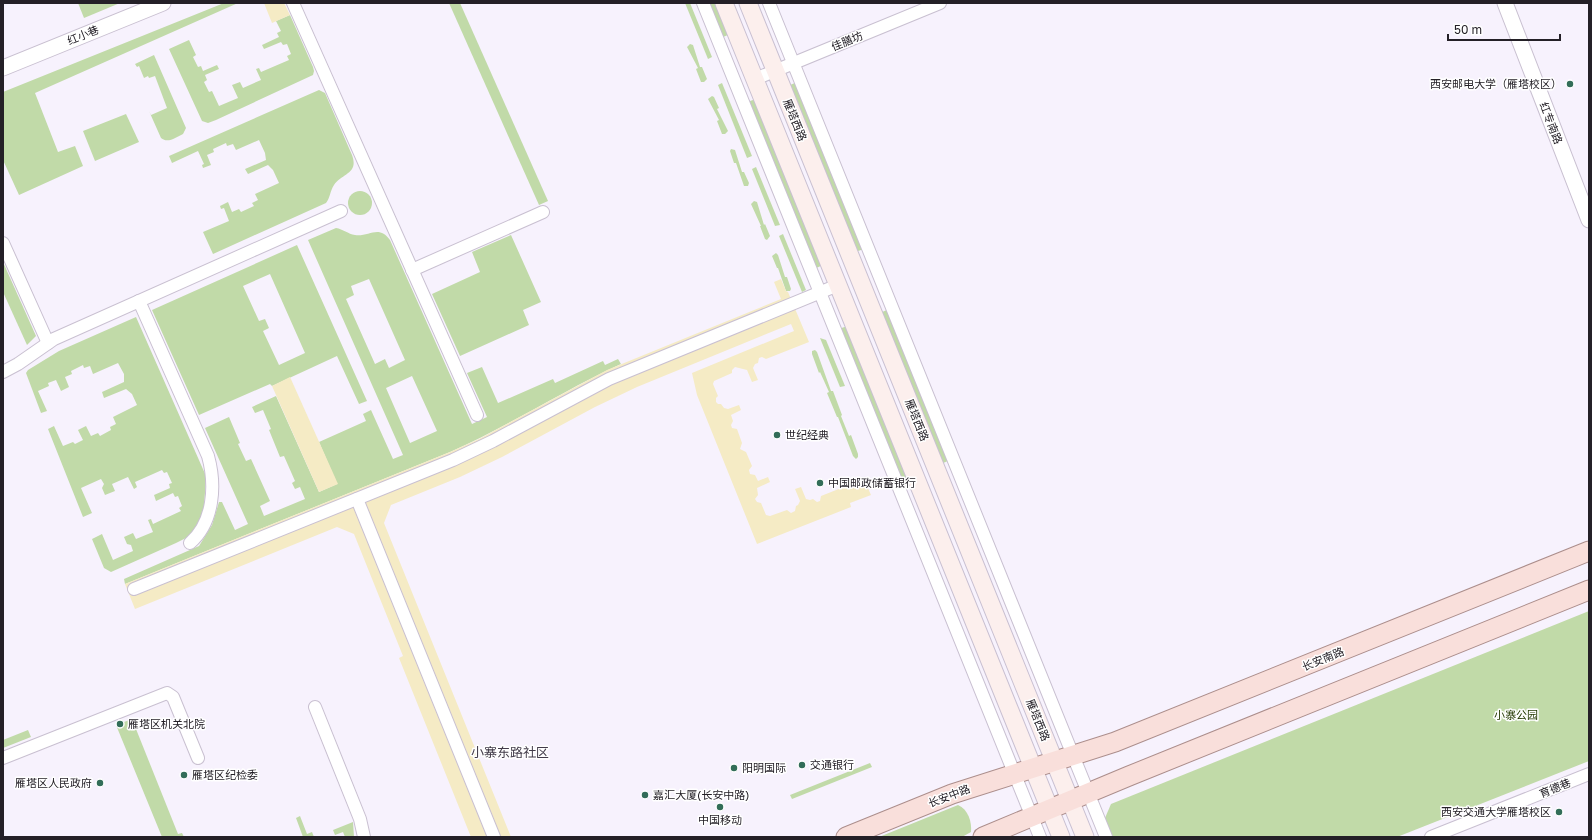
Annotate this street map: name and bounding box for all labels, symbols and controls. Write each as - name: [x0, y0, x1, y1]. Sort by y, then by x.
- scale bar: [1448, 16, 1560, 42]
- street label: 红小巷: [65, 22, 101, 47]
- text: 50 m: [1454, 22, 1482, 37]
- street label: 佳膳坊: [829, 28, 865, 53]
- place label: 西安邮电大学（雁塔校区）: [1430, 77, 1562, 90]
- marker: 西安邮电大学（雁塔校区）: [1565, 79, 1575, 89]
- street label: 雁塔西路: [781, 97, 810, 143]
- street label: 红专南路: [1538, 100, 1565, 146]
- street label: 雁塔西路: [903, 397, 932, 443]
- place label: 世纪经典: [785, 428, 829, 441]
- marker: 世纪经典: [772, 430, 782, 440]
- place label: 中国邮政储蓄银行: [828, 476, 916, 489]
- marker: 中国邮政储蓄银行: [815, 478, 825, 488]
- street label: 长安南路: [1300, 644, 1346, 673]
- street label: 雁塔西路: [1024, 697, 1053, 743]
- park label: 小寨公园: [1494, 708, 1538, 721]
- place label: 雁塔区机关北院: [128, 717, 205, 730]
- marker: 雁塔区机关北院: [115, 719, 125, 729]
- district label: 小寨东路社区: [471, 744, 549, 760]
- place label: 交通银行: [810, 758, 854, 771]
- marker: 交通银行: [797, 760, 807, 770]
- place label: 阳明国际: [742, 761, 786, 774]
- marker: 阳明国际: [729, 763, 739, 773]
- place label: 雁塔区纪检委: [192, 768, 258, 781]
- marker: 雁塔区纪检委: [179, 770, 189, 780]
- street label: 育德巷: [1537, 775, 1573, 800]
- place label: 雁塔区人民政府: [15, 776, 92, 789]
- marker: 雁塔区人民政府: [95, 778, 105, 788]
- street label: 长安中路: [926, 782, 972, 809]
- place label: 嘉汇大厦(长安中路): [653, 788, 749, 801]
- marker: 嘉汇大厦(长安中路): [640, 790, 650, 800]
- marker: 中国移动: [715, 802, 725, 812]
- place label: 西安交通大学雁塔校区: [1441, 805, 1551, 818]
- marker: 西安交通大学雁塔校区: [1554, 807, 1564, 817]
- place label: 中国移动: [698, 813, 742, 826]

